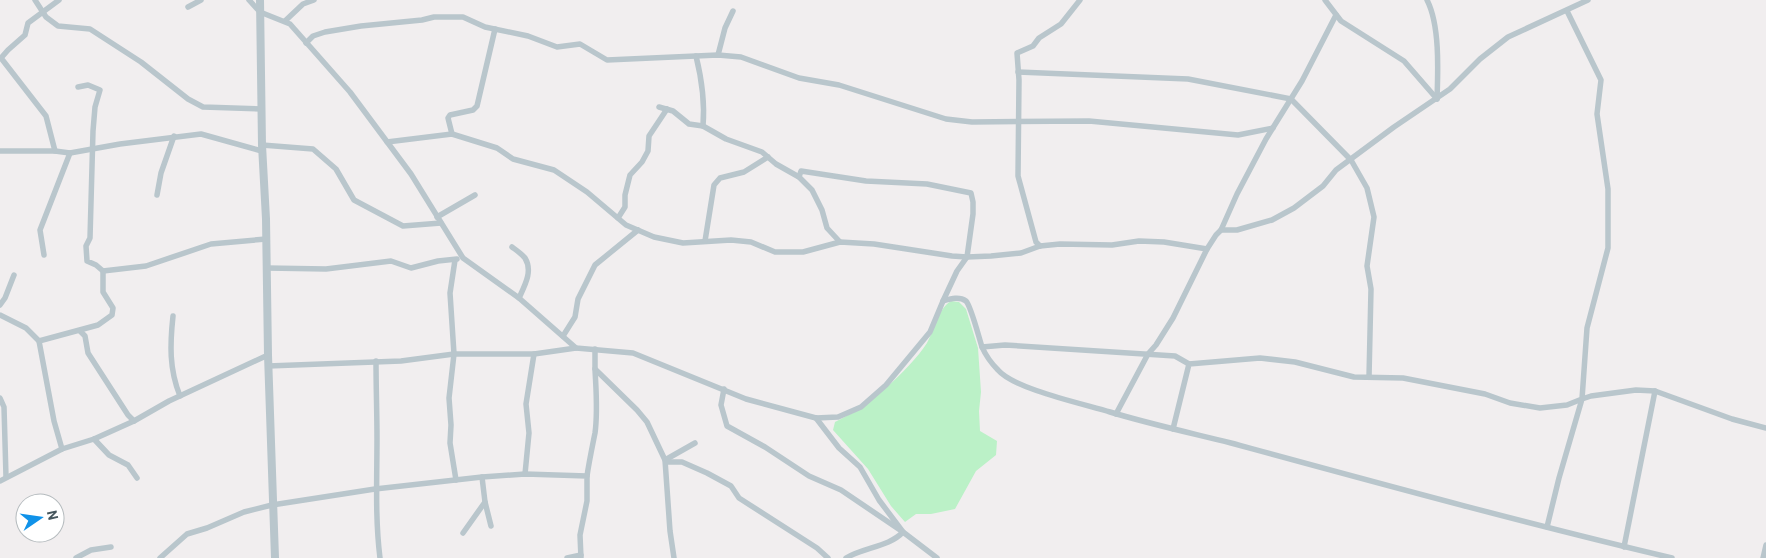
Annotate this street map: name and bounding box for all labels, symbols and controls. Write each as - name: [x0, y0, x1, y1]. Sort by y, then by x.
- north arrow: [15, 493, 65, 543]
- text: N: [44, 509, 62, 521]

